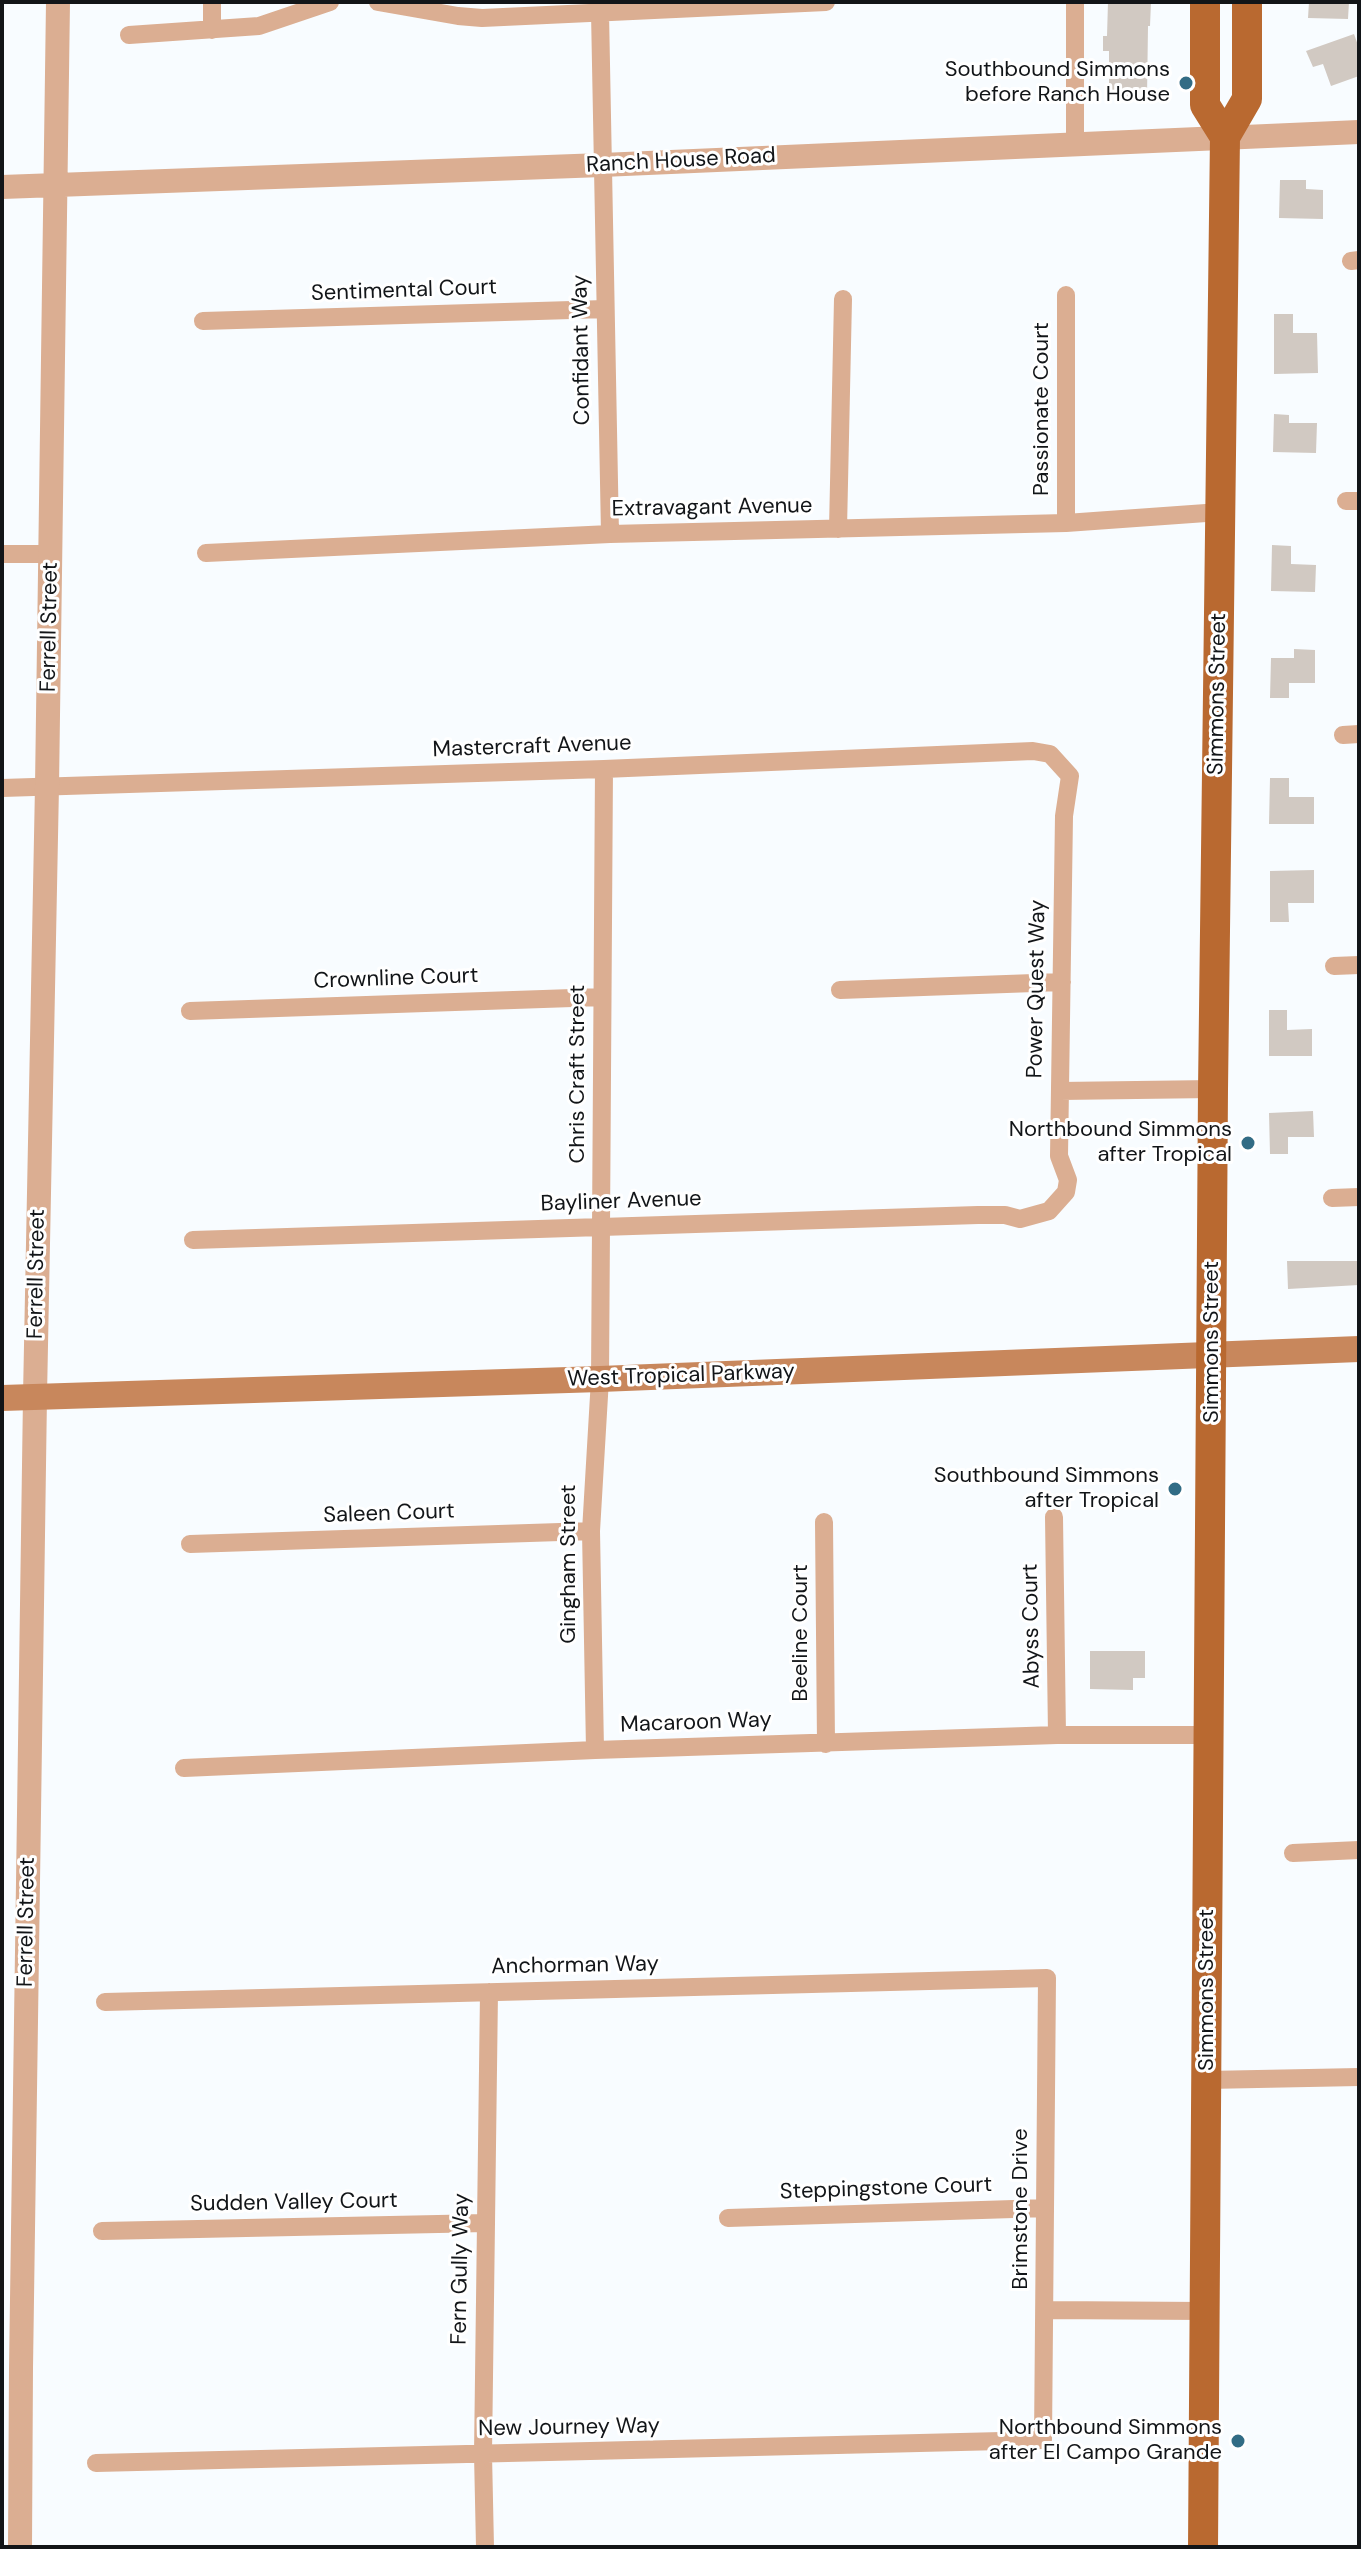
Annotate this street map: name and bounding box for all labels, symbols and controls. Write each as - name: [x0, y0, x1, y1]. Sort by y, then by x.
- place label: Southbound Simmons before Ranch House: [945, 57, 1170, 108]
- marker: Southbound Simmons before Ranch House: [1177, 74, 1195, 92]
- street label: Ranch House Road: [586, 143, 776, 179]
- street label: Confidant Way: [567, 274, 597, 426]
- street label: Sentimental Court: [311, 275, 497, 307]
- street label: Passionate Court: [1029, 322, 1055, 496]
- street label: Extravagant Avenue: [611, 493, 813, 523]
- street label: Ferrell Street: [36, 562, 64, 692]
- street label: Simmons Street: [1203, 613, 1233, 775]
- street label: Mastercraft Avenue: [432, 730, 632, 764]
- street label: Power Quest Way: [1022, 899, 1052, 1079]
- street label: Crownline Court: [313, 963, 479, 995]
- street label: Chris Craft Street: [565, 985, 591, 1163]
- place label: Northbound Simmons after Tropical: [1009, 1117, 1232, 1168]
- marker: Northbound Simmons after Tropical: [1239, 1134, 1257, 1152]
- street label: Bayliner Avenue: [540, 1186, 702, 1218]
- street label: Ferrell Street: [23, 1209, 51, 1339]
- street label: Simmons Street: [1199, 1261, 1225, 1423]
- street label: West Tropical Parkway: [567, 1359, 795, 1393]
- place label: Southbound Simmons after Tropical: [934, 1463, 1159, 1514]
- marker: Southbound Simmons after Tropical: [1166, 1480, 1184, 1498]
- street label: Gingham Street: [556, 1484, 582, 1644]
- street label: Saleen Court: [323, 1499, 455, 1529]
- street label: Abyss Court: [1018, 1563, 1046, 1689]
- street label: Beeline Court: [788, 1564, 814, 1702]
- street label: Macaroon Way: [620, 1707, 772, 1739]
- street label: Ferrell Street: [13, 1857, 41, 1987]
- street label: Simmons Street: [1194, 1909, 1220, 2071]
- street label: Anchorman Way: [491, 1951, 659, 1981]
- street label: Brimstone Drive: [1008, 2128, 1034, 2290]
- street label: Steppingstone Court: [779, 2172, 993, 2206]
- street label: Sudden Valley Court: [190, 2188, 398, 2218]
- street label: Fern Gully Way: [446, 2193, 476, 2345]
- street label: New Journey Way: [478, 2413, 660, 2443]
- place label: Northbound Simmons after El Campo Grande: [989, 2415, 1222, 2466]
- marker: Northbound Simmons after El Campo Grande: [1229, 2432, 1247, 2450]

